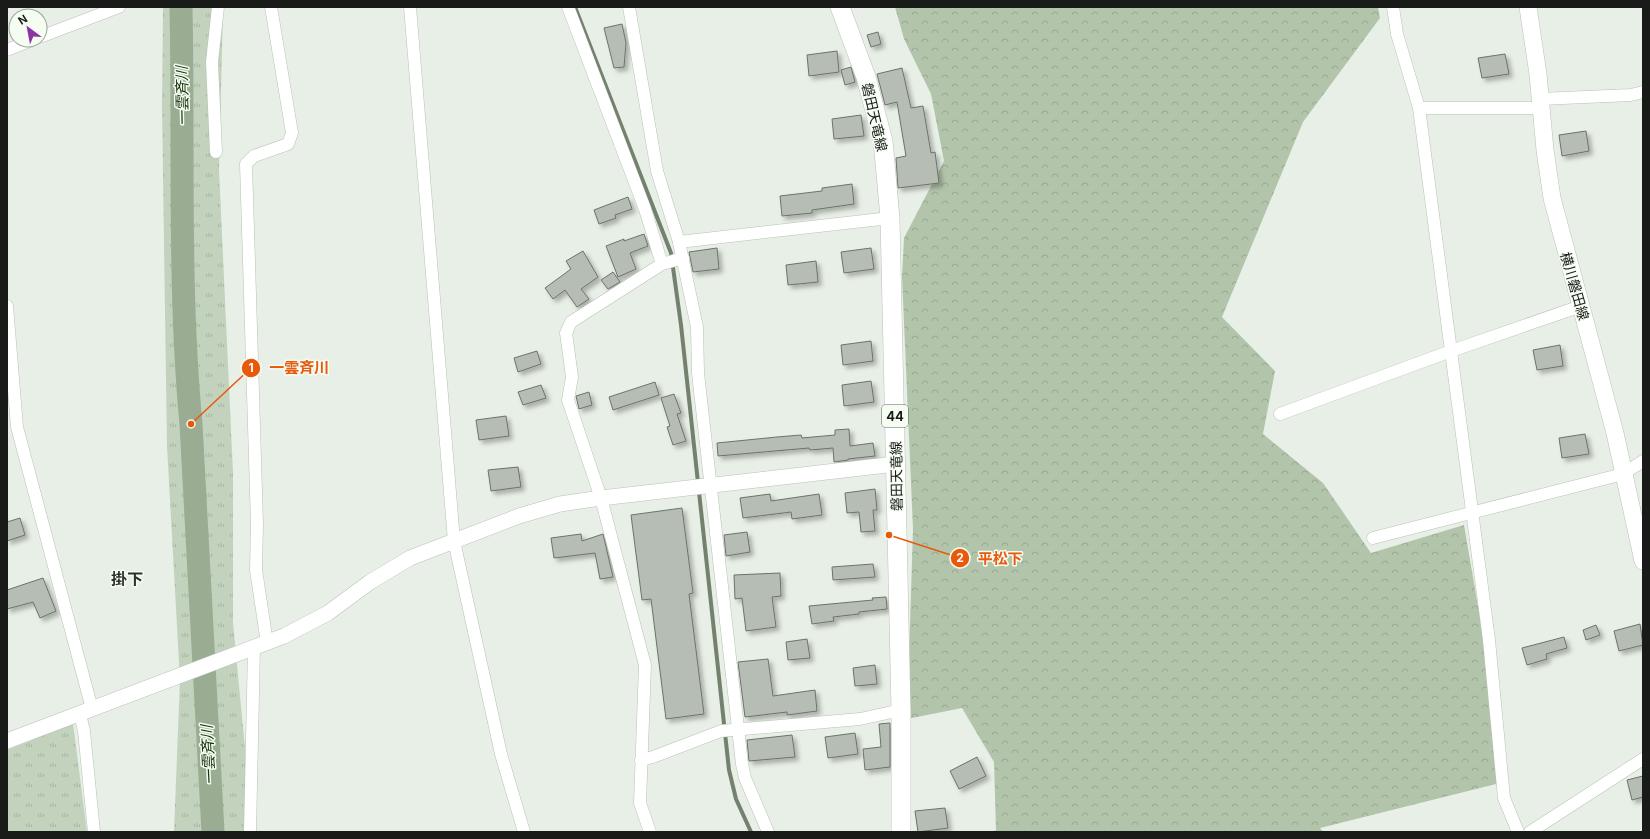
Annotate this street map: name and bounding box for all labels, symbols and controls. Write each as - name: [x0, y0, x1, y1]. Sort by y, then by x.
- north arrow: [8, 8, 48, 48]
- text: N: [15, 11, 30, 28]
- water label: 一雲斉川: [172, 64, 192, 126]
- street label: 磐田天竜線: [859, 81, 891, 153]
- street label: 横川磐田線: [1557, 250, 1593, 322]
- callout: 一雲斉川: [241, 354, 337, 381]
- text: 一雲斉川: [269, 358, 329, 377]
- text: 1: [248, 360, 254, 375]
- road number: 44: [882, 405, 908, 427]
- street label: 磐田天竜線: [887, 441, 905, 511]
- callout: 平松下: [950, 545, 1031, 572]
- text: 平松下: [977, 549, 1023, 568]
- text: 2: [956, 550, 964, 565]
- district label: 掛下: [111, 569, 143, 589]
- water label: 一雲斉川: [197, 723, 219, 785]

